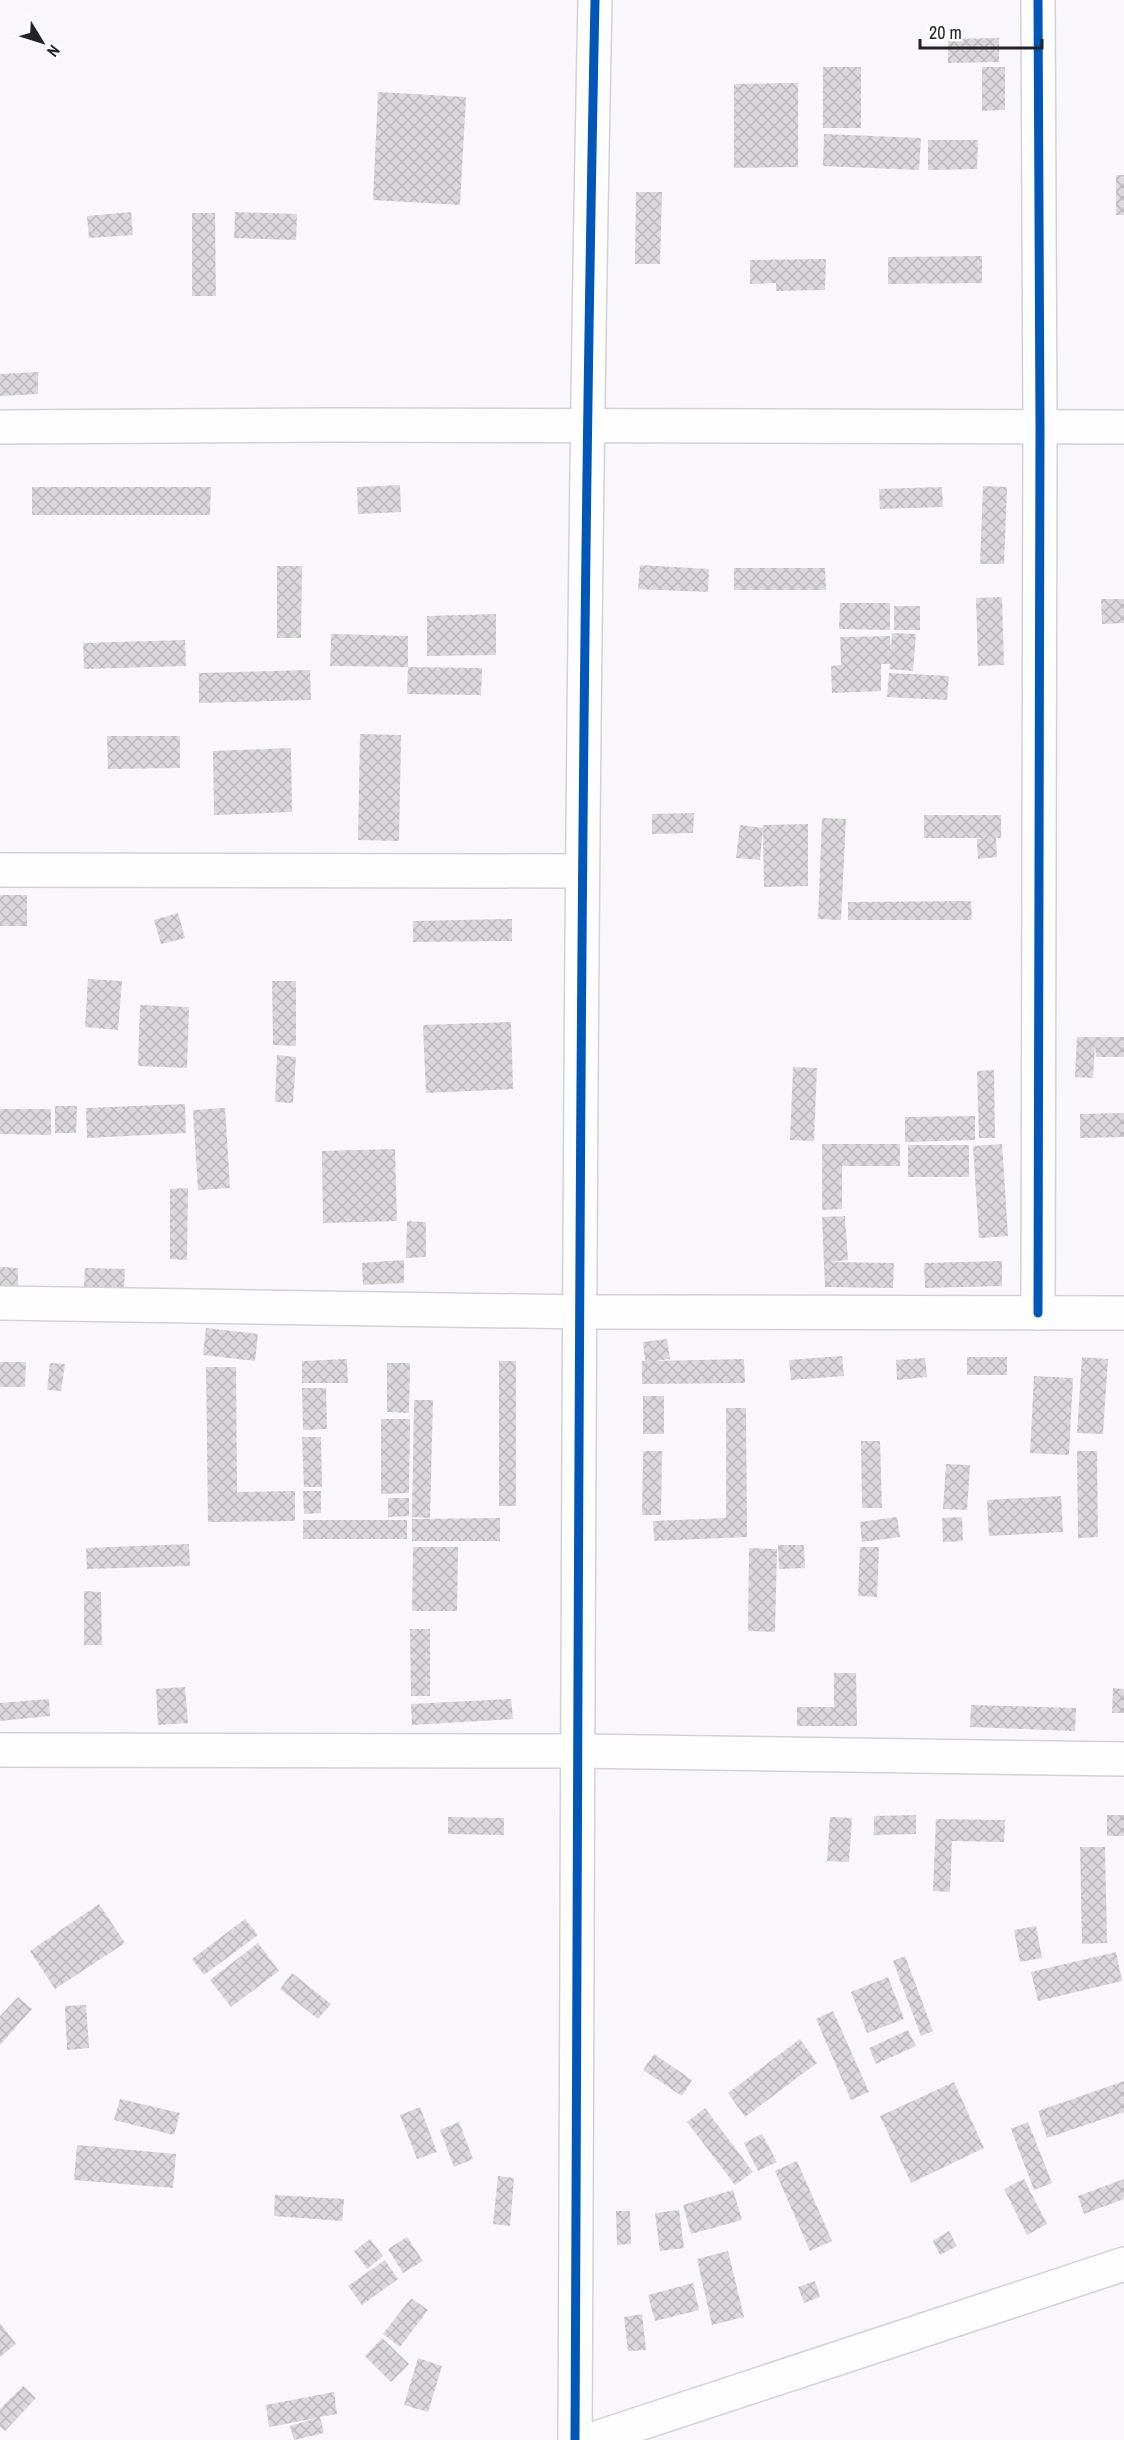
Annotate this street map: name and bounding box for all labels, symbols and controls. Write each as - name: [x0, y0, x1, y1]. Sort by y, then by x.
- north arrow: [12, 12, 72, 72]
- scale bar: [920, 12, 1042, 50]
- text: 20 m: [929, 20, 962, 45]
- text: N: [42, 41, 65, 62]

